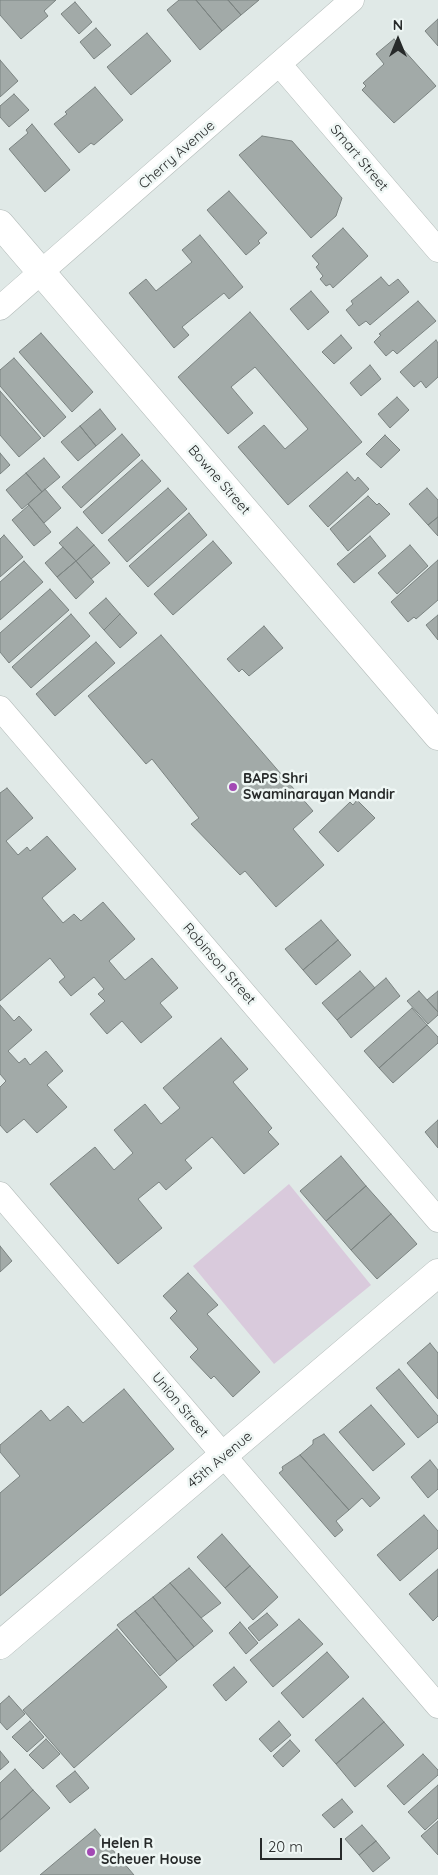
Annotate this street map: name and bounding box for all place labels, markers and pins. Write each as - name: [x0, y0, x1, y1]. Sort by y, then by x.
- place label: BAPS Shri Swaminarayan Mandir: [243, 771, 395, 804]
- marker: BAPS Shri Swaminarayan Mandir: [227, 781, 239, 793]
- place label: Helen R Scheuer House: [101, 1836, 202, 1868]
- marker: Helen R Scheuer House: [85, 1846, 97, 1858]

